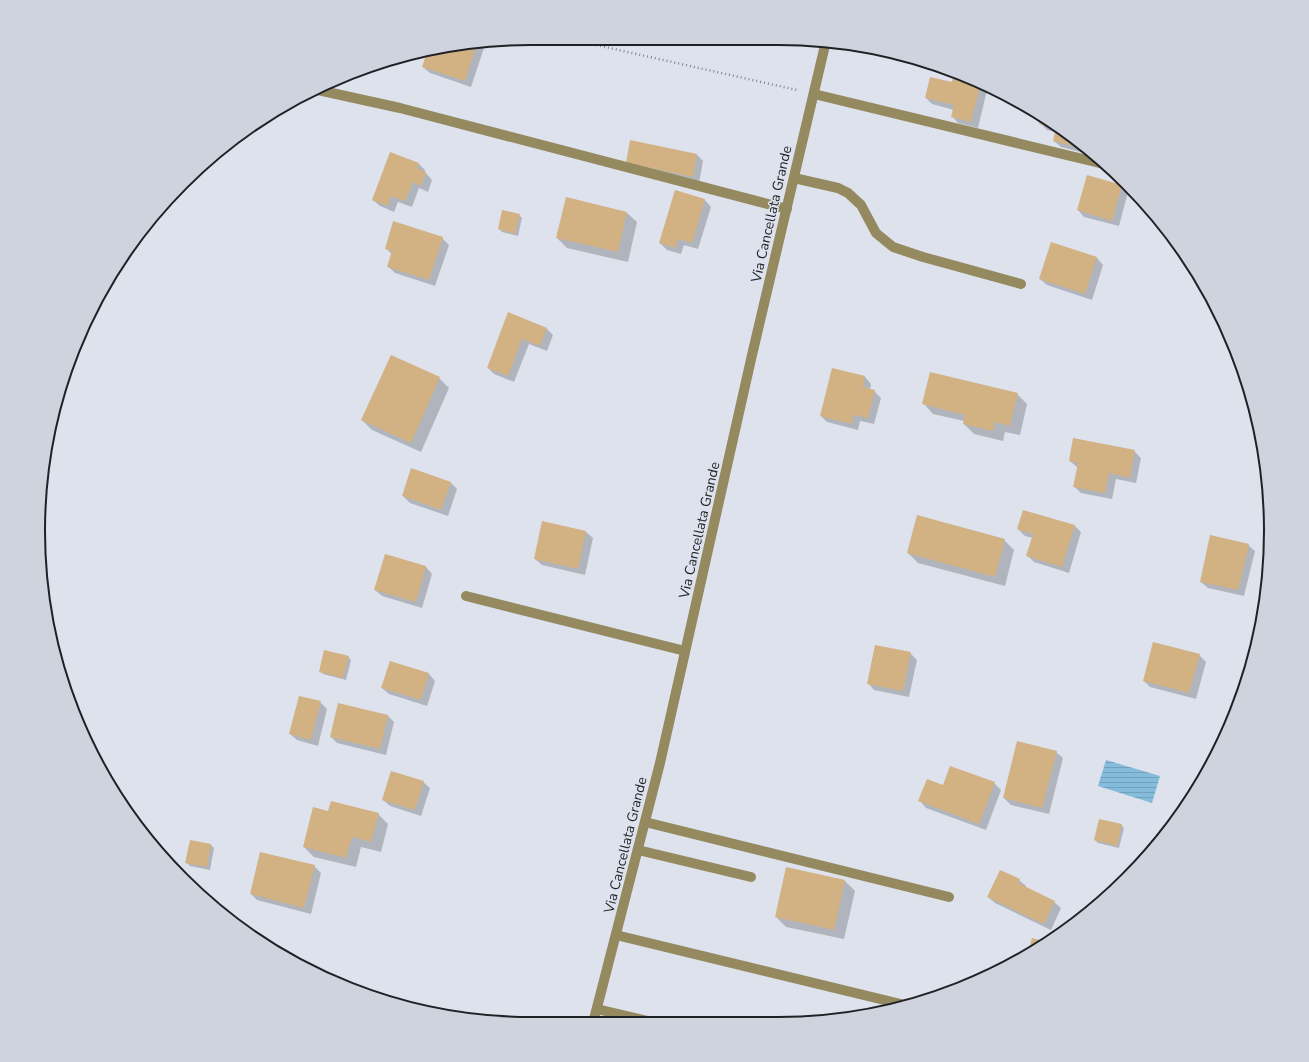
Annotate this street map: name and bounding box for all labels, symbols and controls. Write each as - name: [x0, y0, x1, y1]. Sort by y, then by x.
- street label: Via Cancellata Grande: [746, 144, 796, 285]
- street label: Via Cancellata Grande: [674, 460, 724, 601]
- street label: Via Cancellata Grande: [599, 775, 652, 916]

